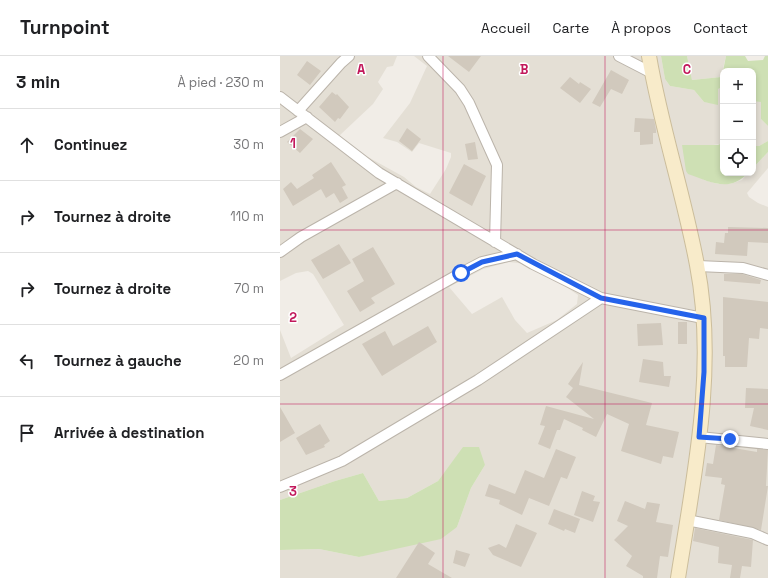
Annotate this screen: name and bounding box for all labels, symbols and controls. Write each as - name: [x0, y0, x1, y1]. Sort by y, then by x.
- text: Turnpoint: [20, 15, 110, 40]
- text: Accueil: [481, 19, 530, 37]
- text: Carte: [552, 19, 589, 37]
- text: À propos: [611, 19, 671, 37]
- text: Contact: [693, 19, 748, 37]
- text: A: [357, 61, 366, 78]
- text: B: [520, 61, 529, 78]
- text: C: [683, 61, 691, 78]
- map controls: [720, 68, 756, 176]
- button: +: [720, 68, 756, 104]
- text: 3 min: [16, 71, 60, 93]
- text: À pied · 230 m: [177, 74, 264, 91]
- button: −: [720, 104, 756, 140]
- icon: ahead: [16, 134, 38, 156]
- text: Continuez: [54, 135, 127, 154]
- text: 1: [290, 135, 296, 152]
- text: 30 m: [233, 136, 264, 153]
- button: locate: [720, 140, 756, 176]
- icon: right: [16, 206, 38, 228]
- text: Tournez à droite: [54, 207, 171, 226]
- text: 110 m: [230, 208, 264, 225]
- route start: [452, 264, 470, 282]
- icon: right: [16, 278, 38, 300]
- text: Tournez à droite: [54, 279, 171, 298]
- text: 70 m: [234, 280, 264, 297]
- text: 2: [289, 309, 297, 326]
- icon: left: [16, 350, 38, 372]
- text: Tournez à gauche: [54, 351, 182, 370]
- text: 20 m: [233, 352, 264, 369]
- icon: arrive: [16, 422, 38, 444]
- text: Arrivée à destination: [54, 423, 204, 442]
- route end: [721, 430, 739, 448]
- text: 3: [289, 483, 297, 500]

